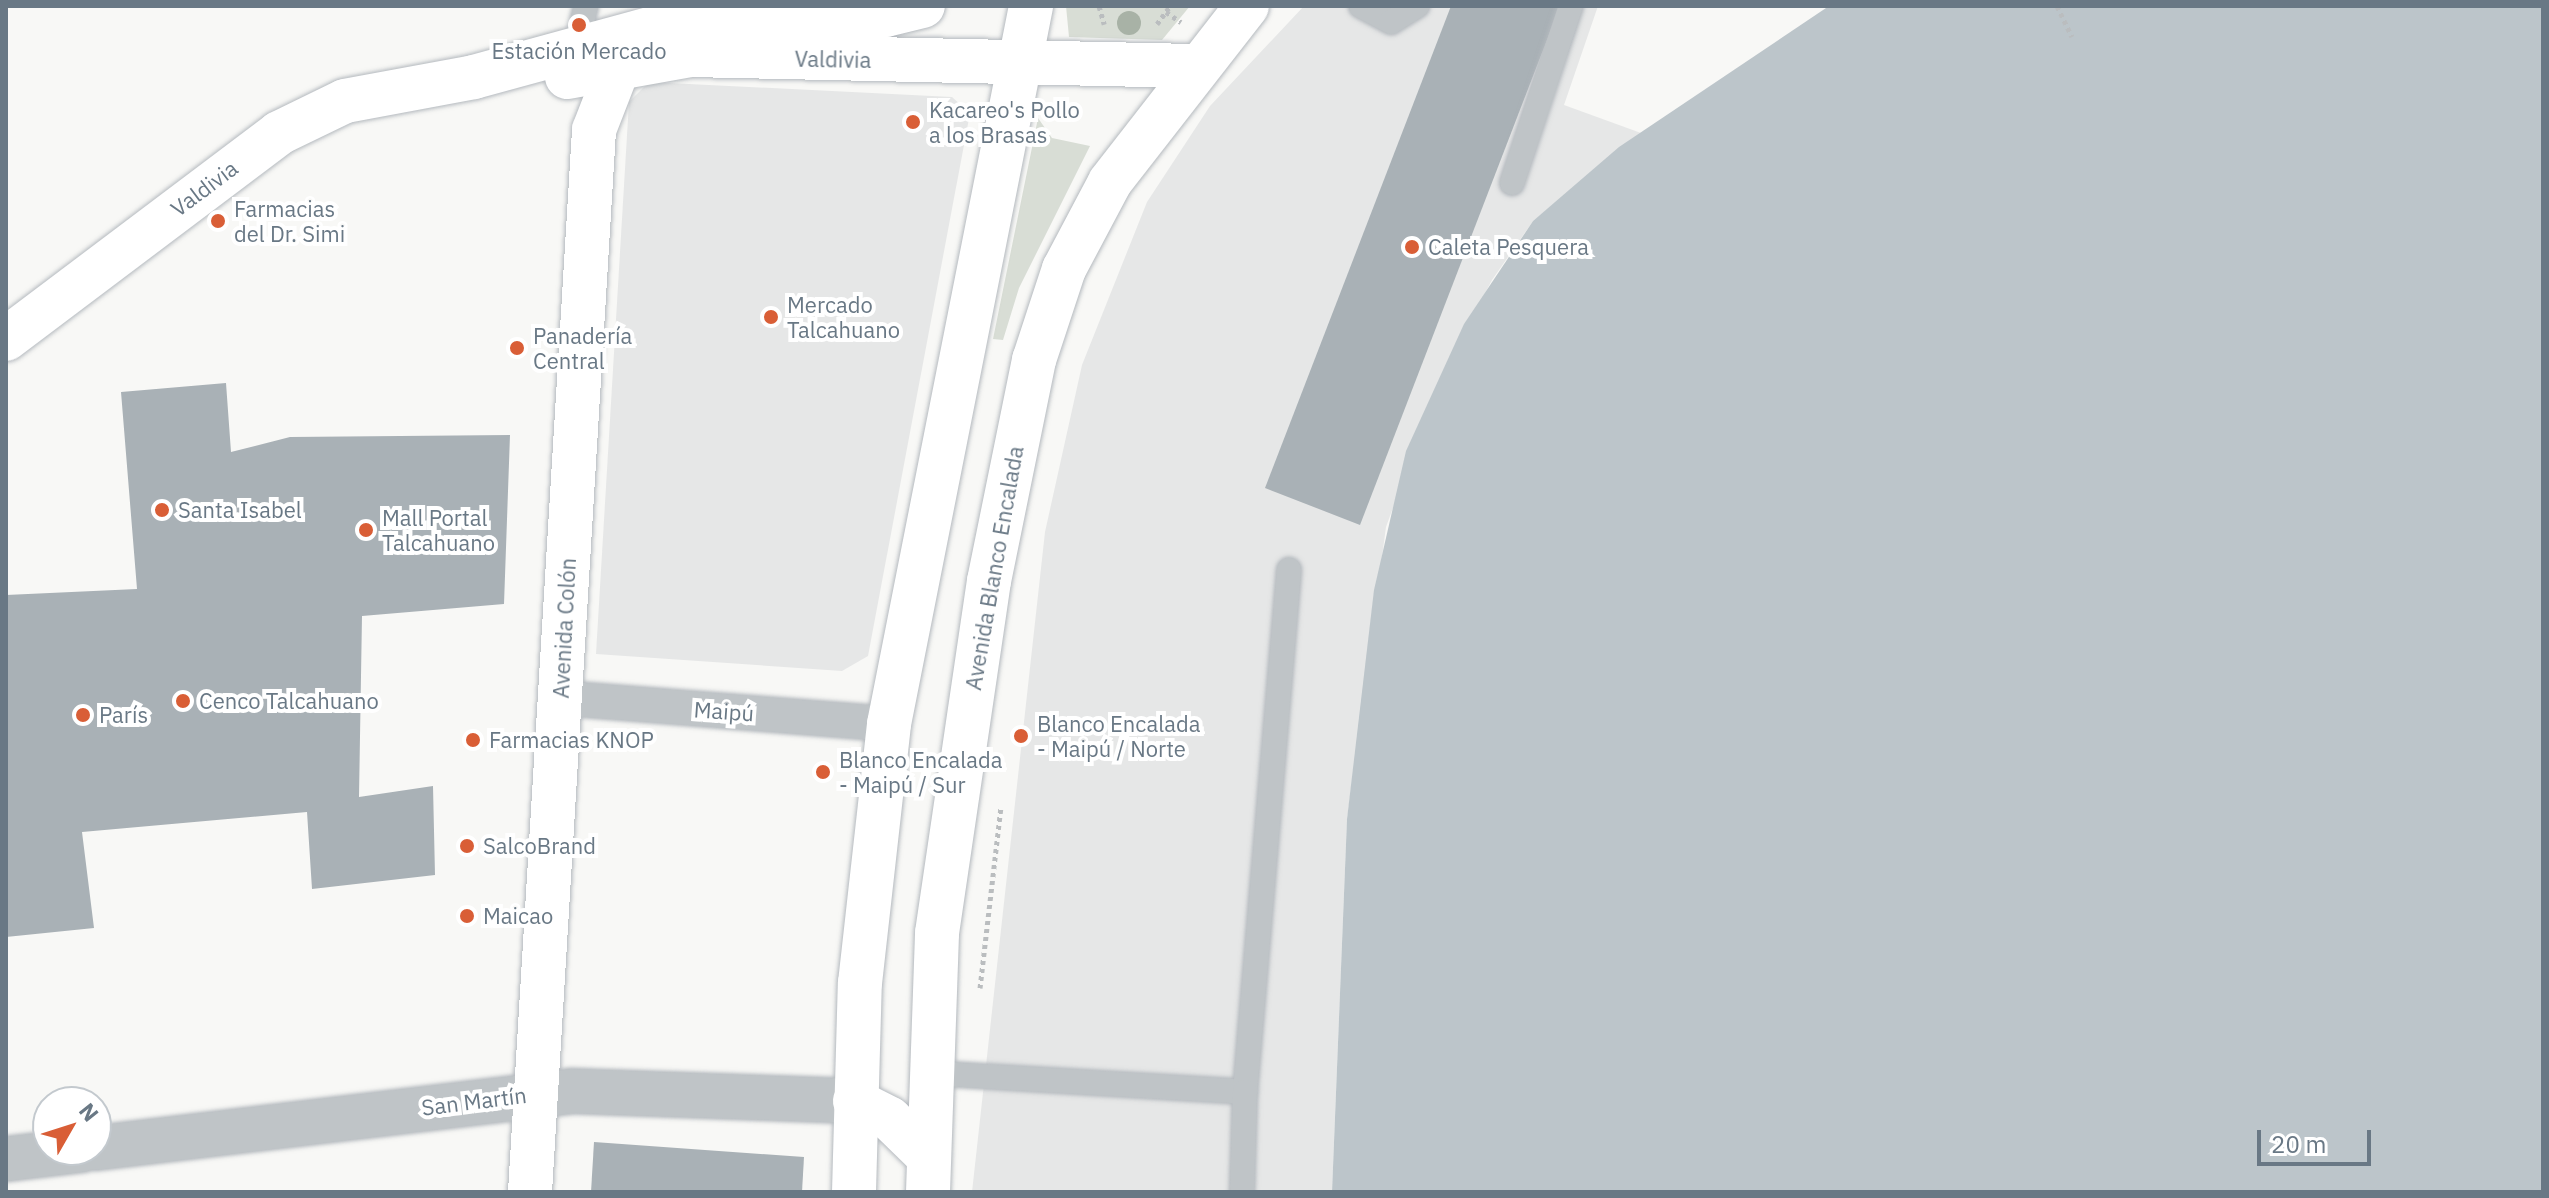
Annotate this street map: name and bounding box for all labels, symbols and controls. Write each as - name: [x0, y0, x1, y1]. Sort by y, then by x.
- marker: Estación Mercado: [570, 16, 588, 34]
- place label: Estación Mercado: [491, 38, 667, 64]
- street label: Valdivia: [794, 45, 872, 73]
- place label: Kacareo's Pollo a los Brasas: [929, 96, 1080, 148]
- marker: Kacareo's Pollo a los Brasas: [904, 113, 922, 131]
- street label: Valdivia: [165, 154, 243, 222]
- place label: Farmacias del Dr. Simi: [234, 195, 345, 246]
- marker: Farmacias del Dr. Simi: [209, 212, 227, 230]
- place label: Caleta Pesquera: [1428, 234, 1589, 260]
- marker: Caleta Pesquera: [1403, 238, 1421, 256]
- place label: Mercado Talcahuano: [787, 291, 900, 342]
- marker: Mercado Talcahuano: [762, 308, 780, 326]
- place label: Panadería Central: [533, 322, 632, 374]
- marker: Panadería Central: [508, 339, 526, 357]
- street label: Avenida Blanco Encalada: [960, 444, 1028, 692]
- place label: Santa Isabel: [178, 497, 302, 523]
- marker: Santa Isabel: [153, 501, 171, 519]
- place label: Mall Portal Talcahuano: [382, 504, 495, 556]
- marker: Mall Portal Talcahuano: [357, 521, 375, 539]
- street label: Avenida Colón: [547, 557, 581, 699]
- place label: Cenco Talcahuano: [199, 688, 379, 714]
- marker: Cenco Talcahuano: [174, 692, 192, 710]
- street label: Maipú: [693, 696, 755, 726]
- place label: París: [99, 702, 148, 728]
- marker: París: [74, 706, 92, 724]
- place label: Blanco Encalada - Maipú / Norte: [1037, 710, 1200, 762]
- place label: Farmacias KNOP: [489, 727, 654, 753]
- marker: Blanco Encalada - Maipú / Norte: [1012, 727, 1030, 745]
- marker: Farmacias KNOP: [464, 731, 482, 749]
- place label: Blanco Encalada - Maipú / Sur: [839, 746, 1002, 798]
- marker: Blanco Encalada - Maipú / Sur: [814, 763, 832, 781]
- place label: SalcoBrand: [483, 833, 596, 859]
- marker: SalcoBrand: [458, 837, 476, 855]
- place label: Maicao: [483, 903, 553, 929]
- marker: Maicao: [458, 907, 476, 925]
- street label: San Martín: [420, 1081, 528, 1121]
- north arrow: [32, 1086, 112, 1166]
- text: N: [73, 1097, 106, 1127]
- scale bar: [2261, 1114, 2375, 1164]
- text: 20 m: [2271, 1128, 2326, 1160]

